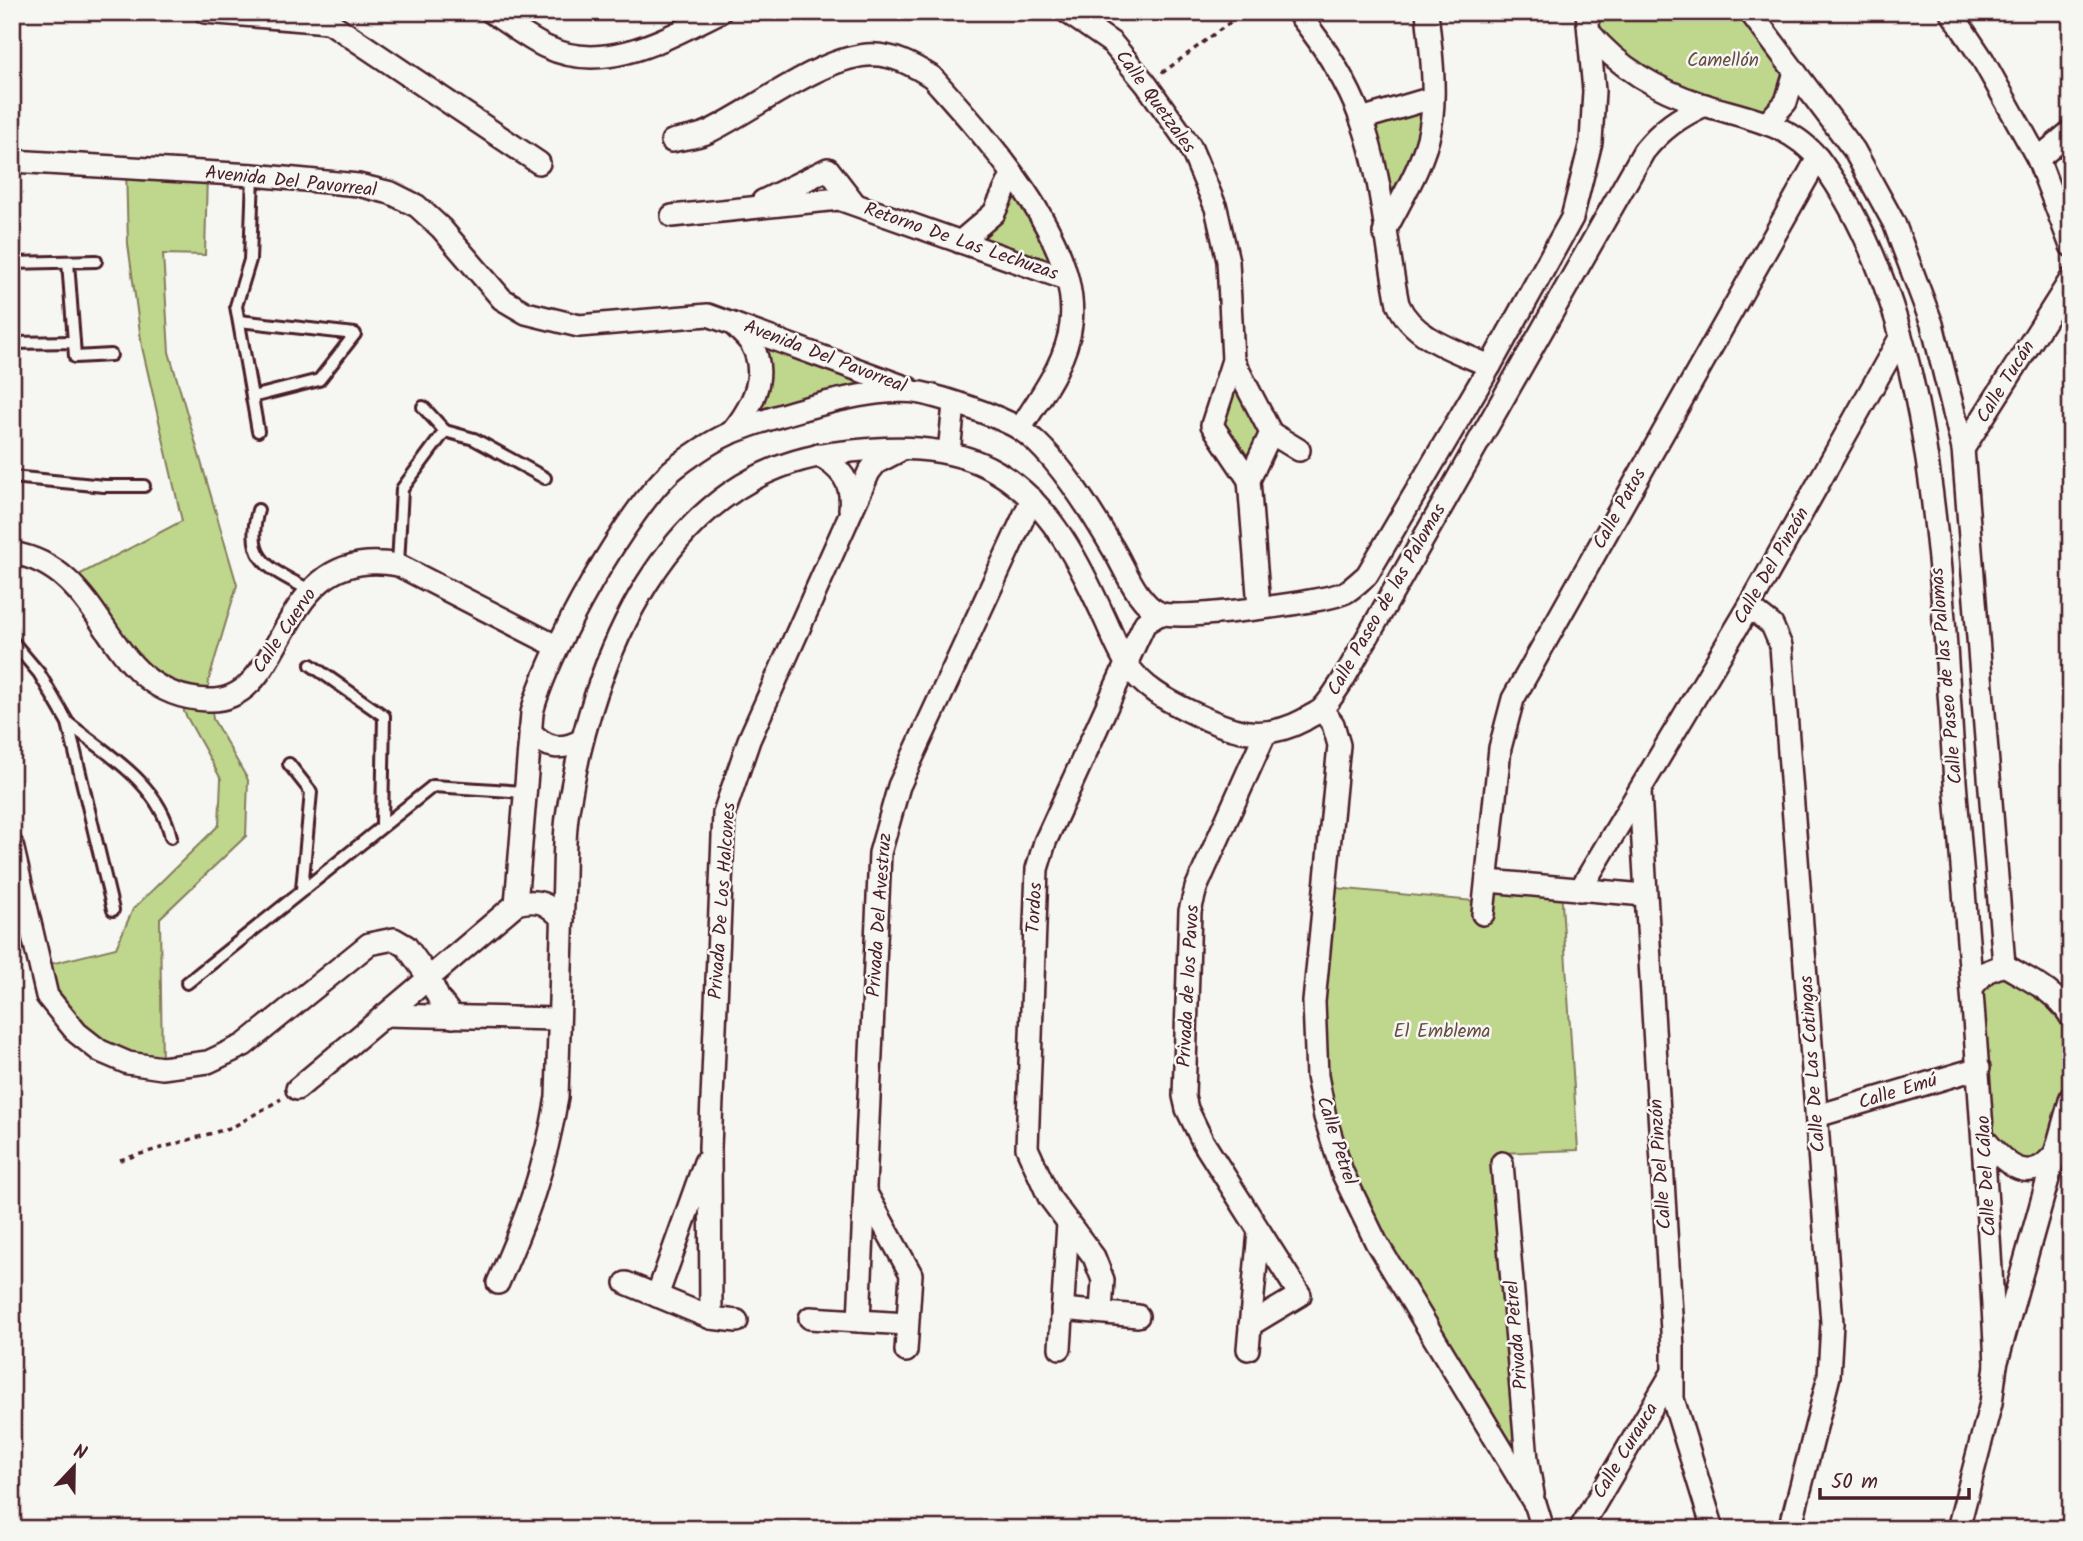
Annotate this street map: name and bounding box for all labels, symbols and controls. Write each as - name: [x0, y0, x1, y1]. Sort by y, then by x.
- street label: Calle Quetzales: [1107, 44, 1203, 160]
- park label: Camellón: [1687, 46, 1759, 76]
- street label: Avenida Del Pavorreal: [204, 158, 379, 206]
- street label: Retorno De Las Lechuzas: [860, 195, 1062, 289]
- street label: Avenida Del Pavorreal: [739, 312, 911, 402]
- street label: Calle Tucán: [1969, 335, 2043, 429]
- street label: Calle Patos: [1585, 463, 1655, 555]
- street label: Calle Paseo de las Palomas: [1320, 498, 1454, 702]
- street label: Calle Del Pinzón: [1726, 502, 1818, 630]
- street label: Calle Paseo de las Palomas: [1923, 566, 1971, 786]
- street label: Calle Cuervo: [245, 582, 325, 680]
- street label: Privada De Los Halcones: [701, 802, 745, 1000]
- street label: Privada Del Avestruz: [859, 832, 901, 998]
- street label: Tordos: [1019, 882, 1051, 934]
- street label: Privada de los Pavos: [1170, 904, 1208, 1068]
- street label: Calle De Las Cotingas: [1792, 975, 1834, 1153]
- park label: El Emblema: [1394, 1017, 1490, 1047]
- street label: Calle Emú: [1855, 1066, 1942, 1118]
- street label: Calle Petrel: [1308, 1093, 1365, 1189]
- street label: Calle Del Pinzón: [1641, 1098, 1681, 1230]
- street label: Calle Del Cálao: [1969, 1115, 2005, 1237]
- street label: Privada Petrel: [1497, 1279, 1537, 1391]
- street label: Calle Curauca: [1585, 1397, 1667, 1505]
- north arrow: [38, 1432, 108, 1502]
- text: N: [68, 1437, 91, 1469]
- scale bar: [1820, 1457, 1969, 1501]
- text: 50 m: [1831, 1466, 1878, 1499]

